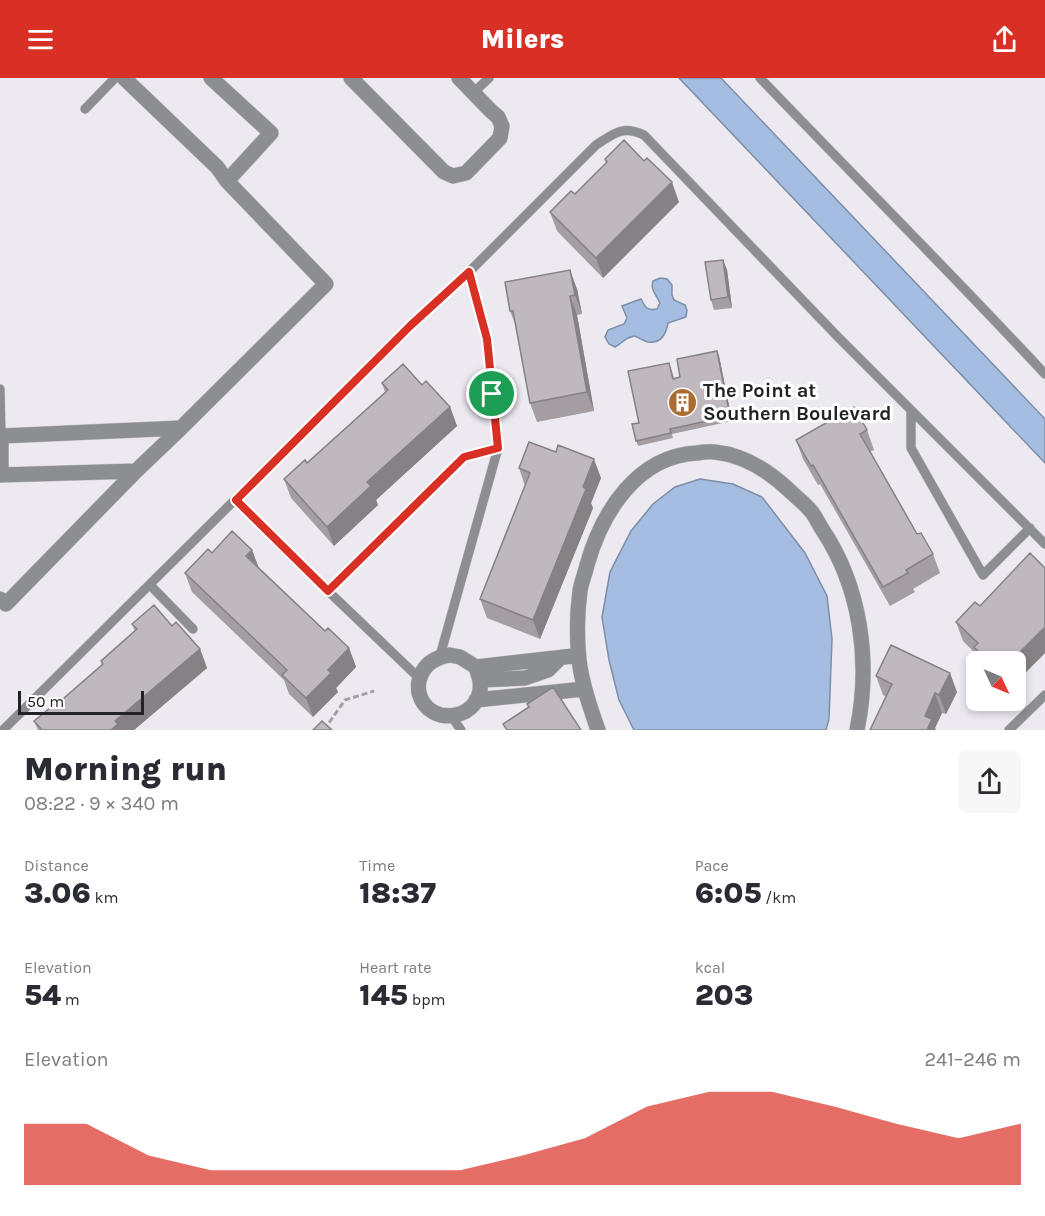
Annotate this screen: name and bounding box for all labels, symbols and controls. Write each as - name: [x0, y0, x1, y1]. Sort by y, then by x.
- icon: menu: [24, 23, 57, 56]
- text: Milers: [481, 23, 564, 55]
- icon: share: [988, 23, 1021, 56]
- pin: [466, 368, 517, 419]
- icon: arrive: [475, 377, 508, 410]
- place label: The Point at Southern Boulevard: [703, 379, 892, 425]
- building icon: The Point at Southern Boulevard: [666, 386, 698, 418]
- north arrow: [966, 651, 1026, 711]
- map controls: [966, 651, 1026, 711]
- scale bar: [18, 688, 144, 716]
- text: 50 m: [27, 692, 64, 711]
- text: Morning run: [24, 750, 227, 788]
- button: share: [958, 750, 1021, 813]
- text: 08:22 · 9 × 340 m: [24, 792, 179, 815]
- text: Distance: [24, 856, 89, 875]
- text: Time: [359, 856, 395, 875]
- text: Pace: [695, 856, 729, 875]
- text: 3.06: [24, 875, 91, 911]
- text: 18:37: [359, 875, 436, 911]
- text: 6:05: [695, 875, 761, 911]
- text: km: [91, 888, 119, 907]
- text: /km: [761, 888, 796, 907]
- text: Elevation: [24, 958, 92, 977]
- text: Heart rate: [359, 958, 431, 977]
- text: kcal: [695, 958, 725, 977]
- text: 54: [24, 977, 61, 1013]
- text: 145: [359, 977, 408, 1013]
- text: 203: [695, 977, 753, 1013]
- text: m: [61, 990, 80, 1009]
- text: bpm: [408, 990, 445, 1009]
- text: Elevation: [24, 1048, 109, 1071]
- text: 241–246 m: [925, 1048, 1021, 1071]

